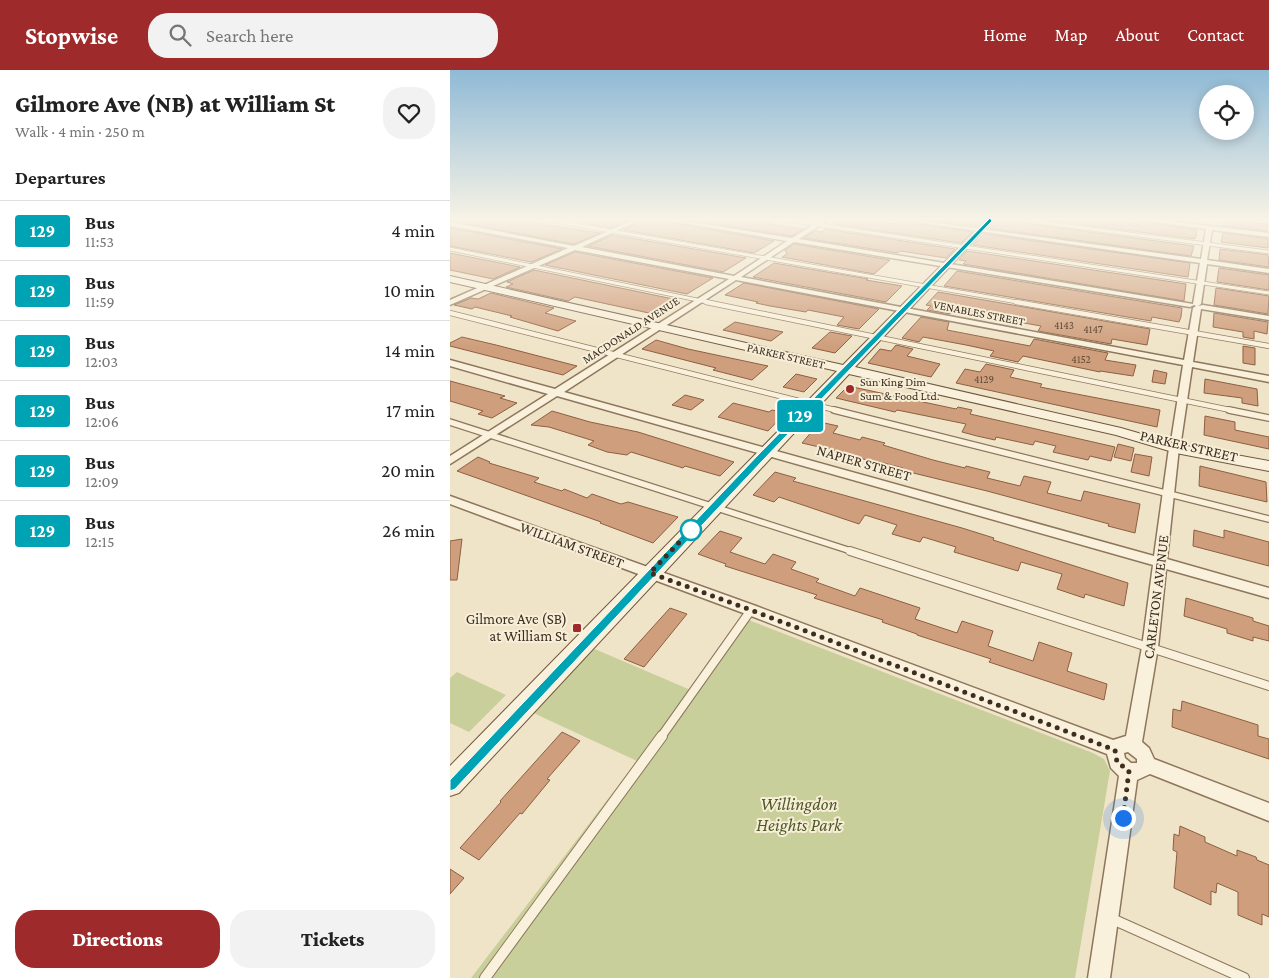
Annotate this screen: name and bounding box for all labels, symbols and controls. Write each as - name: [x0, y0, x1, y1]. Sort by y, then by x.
- search box: [148, 13, 498, 58]
- icon: search: [166, 21, 194, 49]
- text: Stopwise: [25, 22, 118, 49]
- text: Search here: [206, 25, 293, 46]
- text: Home: [984, 25, 1027, 45]
- text: Map: [1055, 25, 1087, 45]
- text: About: [1115, 25, 1159, 45]
- text: Contact: [1187, 25, 1244, 45]
- map controls: [1199, 85, 1254, 140]
- button: locate: [1199, 85, 1254, 140]
- button: heart: [383, 87, 435, 139]
- text: Gilmore Ave (NB) at William St: [15, 90, 335, 117]
- text: Walk · 4 min · 250 m: [15, 123, 145, 140]
- text: Departures: [15, 167, 106, 188]
- text: Bus: [85, 212, 115, 233]
- text: 4 min: [391, 220, 435, 241]
- text: 129: [30, 221, 55, 241]
- text: 11:53: [85, 233, 114, 250]
- text: Bus: [85, 272, 115, 293]
- text: 10 min: [384, 280, 435, 301]
- text: 129: [30, 281, 55, 301]
- text: 11:59: [85, 293, 115, 310]
- street label: MACDONALD AVENUE: [580, 293, 683, 367]
- street label: VENABLES STREET: [932, 297, 1027, 329]
- house number: 4143: [1054, 319, 1074, 331]
- house number: 4147: [1083, 323, 1103, 335]
- text: Bus: [85, 332, 115, 353]
- text: 14 min: [385, 340, 435, 361]
- street label: PARKER STREET: [746, 340, 827, 372]
- text: 129: [30, 341, 55, 361]
- text: 12:03: [85, 353, 118, 370]
- house number: 4152: [1071, 353, 1091, 365]
- house number: 4129: [974, 373, 994, 385]
- place label: Sun King Dim Sum & Food Ltd.: [860, 375, 940, 403]
- marker: Sun King Dim Sum & Food Ltd.: [844, 383, 856, 395]
- text: Bus: [85, 392, 115, 413]
- text: 17 min: [386, 400, 435, 421]
- line badge: 129: [771, 400, 829, 432]
- text: 129: [30, 401, 55, 421]
- text: 129: [787, 406, 813, 426]
- text: 12:06: [85, 413, 119, 430]
- street label: PARKER STREET: [1139, 427, 1239, 465]
- street label: NAPIER STREET: [815, 442, 913, 484]
- text: Bus: [85, 452, 115, 473]
- text: 20 min: [381, 460, 435, 481]
- text: 129: [30, 461, 55, 481]
- text: 12:09: [85, 473, 119, 490]
- text: Bus: [85, 512, 115, 533]
- street label: WILLIAM STREET: [518, 519, 626, 571]
- unlabelled marker: [680, 519, 702, 541]
- text: 26 min: [382, 520, 435, 541]
- text: 129: [30, 521, 55, 541]
- text: 12:15: [85, 533, 114, 550]
- street label: CARLETON AVENUE: [1140, 534, 1172, 660]
- place label: Gilmore Ave (SB) at William St: [466, 611, 568, 644]
- marker: Gilmore Ave (SB) at William St: [571, 622, 583, 634]
- park label: Willingdon Heights Park: [756, 794, 843, 835]
- your location: [1111, 806, 1136, 831]
- button: Directions: [15, 910, 220, 968]
- button: Tickets: [230, 910, 435, 968]

